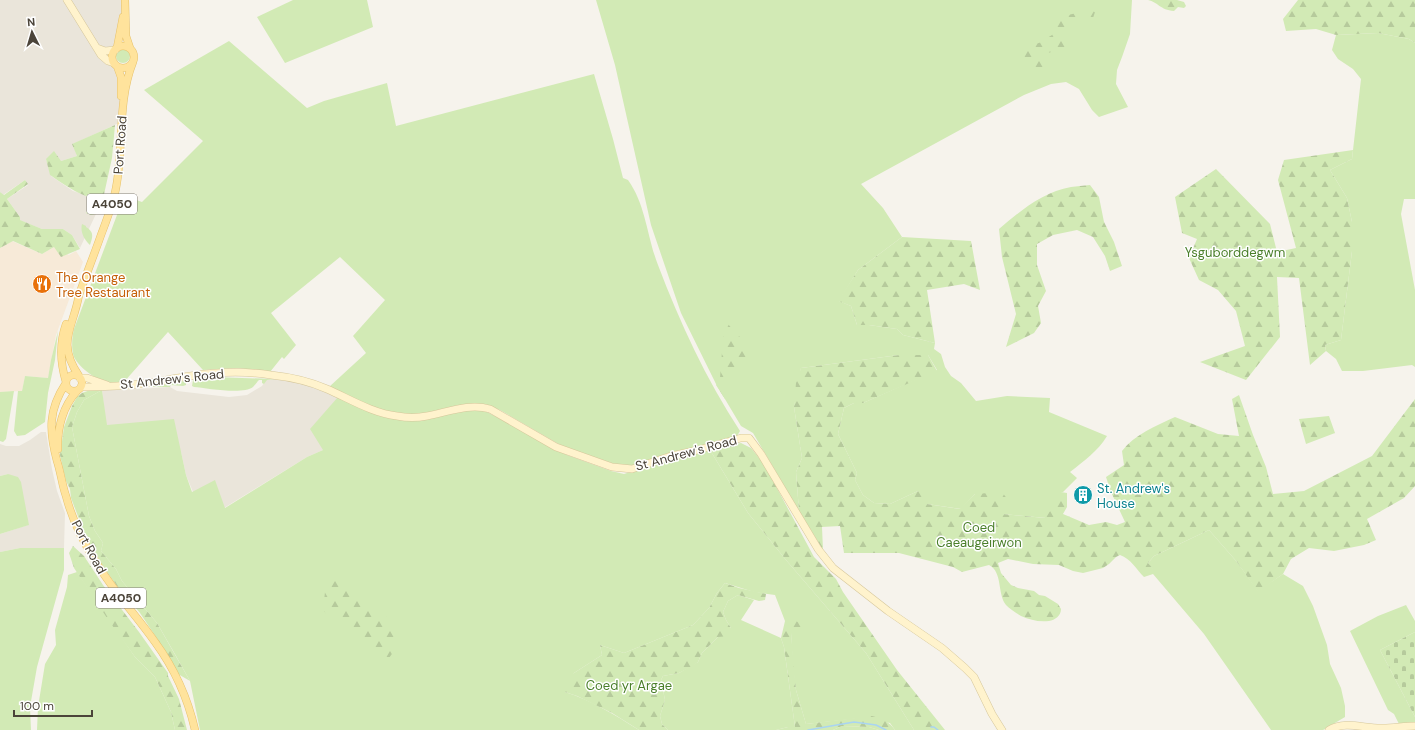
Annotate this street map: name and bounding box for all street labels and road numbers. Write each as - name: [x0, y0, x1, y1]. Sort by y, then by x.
- street label: Port Road: [109, 115, 131, 175]
- road number: A4050: [87, 194, 137, 214]
- street label: St Andrew's Road: [119, 365, 225, 393]
- street label: St Andrew's Road: [633, 431, 739, 475]
- street label: Port Road: [68, 517, 110, 577]
- road number: A4050: [96, 588, 146, 608]

